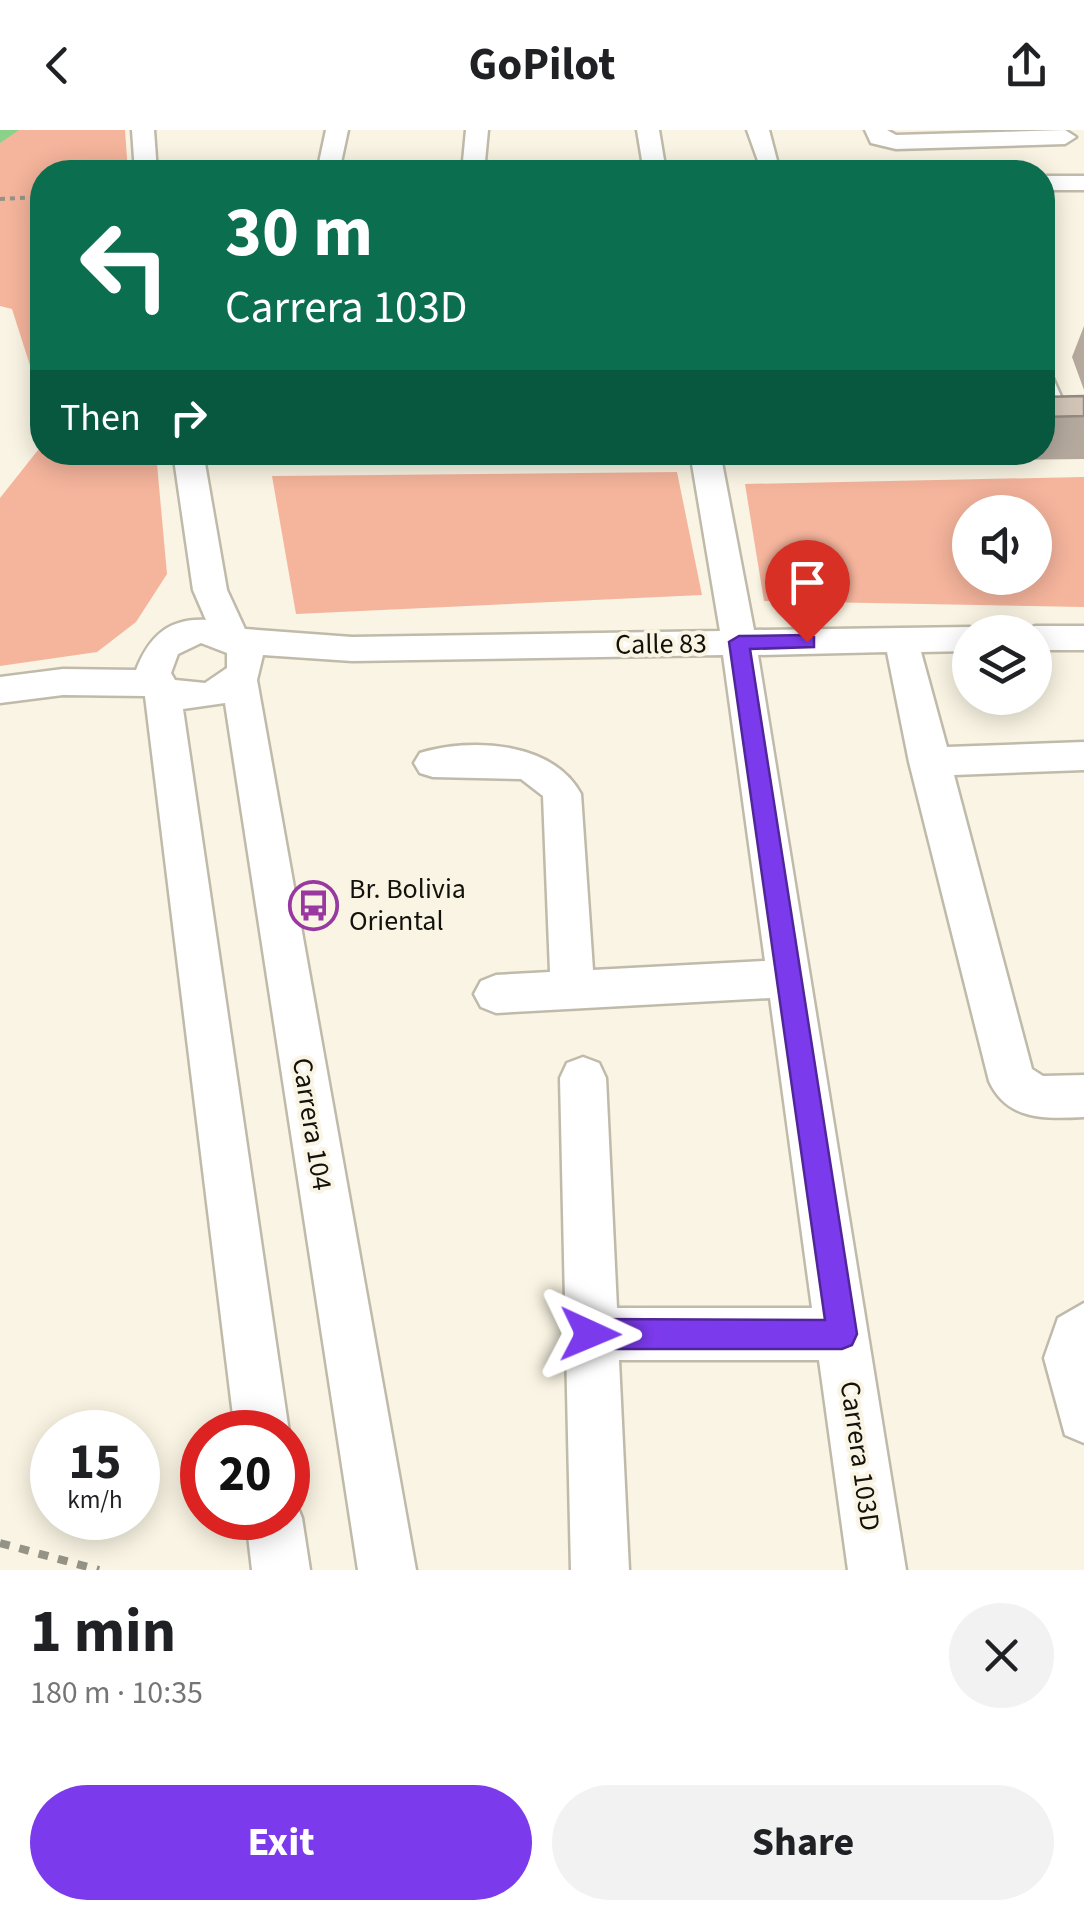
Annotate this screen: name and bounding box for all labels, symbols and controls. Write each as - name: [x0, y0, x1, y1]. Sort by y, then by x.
- text: GoPilot: [469, 33, 615, 97]
- icon: back: [30, 38, 85, 93]
- icon: share: [999, 38, 1054, 93]
- text: 30 m: [225, 183, 373, 283]
- icon: left: [60, 200, 190, 330]
- text: Carrera 103D: [225, 276, 467, 340]
- icon: right: [161, 390, 216, 445]
- text: Then: [60, 391, 141, 445]
- map controls: [952, 495, 1052, 715]
- button: sound: [952, 495, 1052, 595]
- pin: [765, 540, 850, 643]
- icon: arrive: [780, 555, 835, 610]
- button: layers: [952, 615, 1052, 715]
- street label: Calle 83: [615, 623, 707, 665]
- place label: Br. Bolivia Oriental: [349, 869, 466, 941]
- bus stop icon: Br. Bolivia Oriental: [288, 879, 340, 931]
- street label: Carrera 104: [282, 1055, 342, 1193]
- position arrow: [538, 1282, 642, 1386]
- street label: Carrera 103D: [830, 1379, 890, 1533]
- speed limit sign: 20: [180, 1410, 310, 1540]
- text: 15: [69, 1427, 121, 1498]
- text: km/h: [67, 1482, 123, 1518]
- text: 1 min: [30, 1590, 176, 1675]
- button: close: [949, 1603, 1054, 1708]
- text: 180 m · 10:35: [30, 1670, 203, 1716]
- button: Exit: [30, 1785, 532, 1900]
- button: Share: [552, 1785, 1054, 1900]

